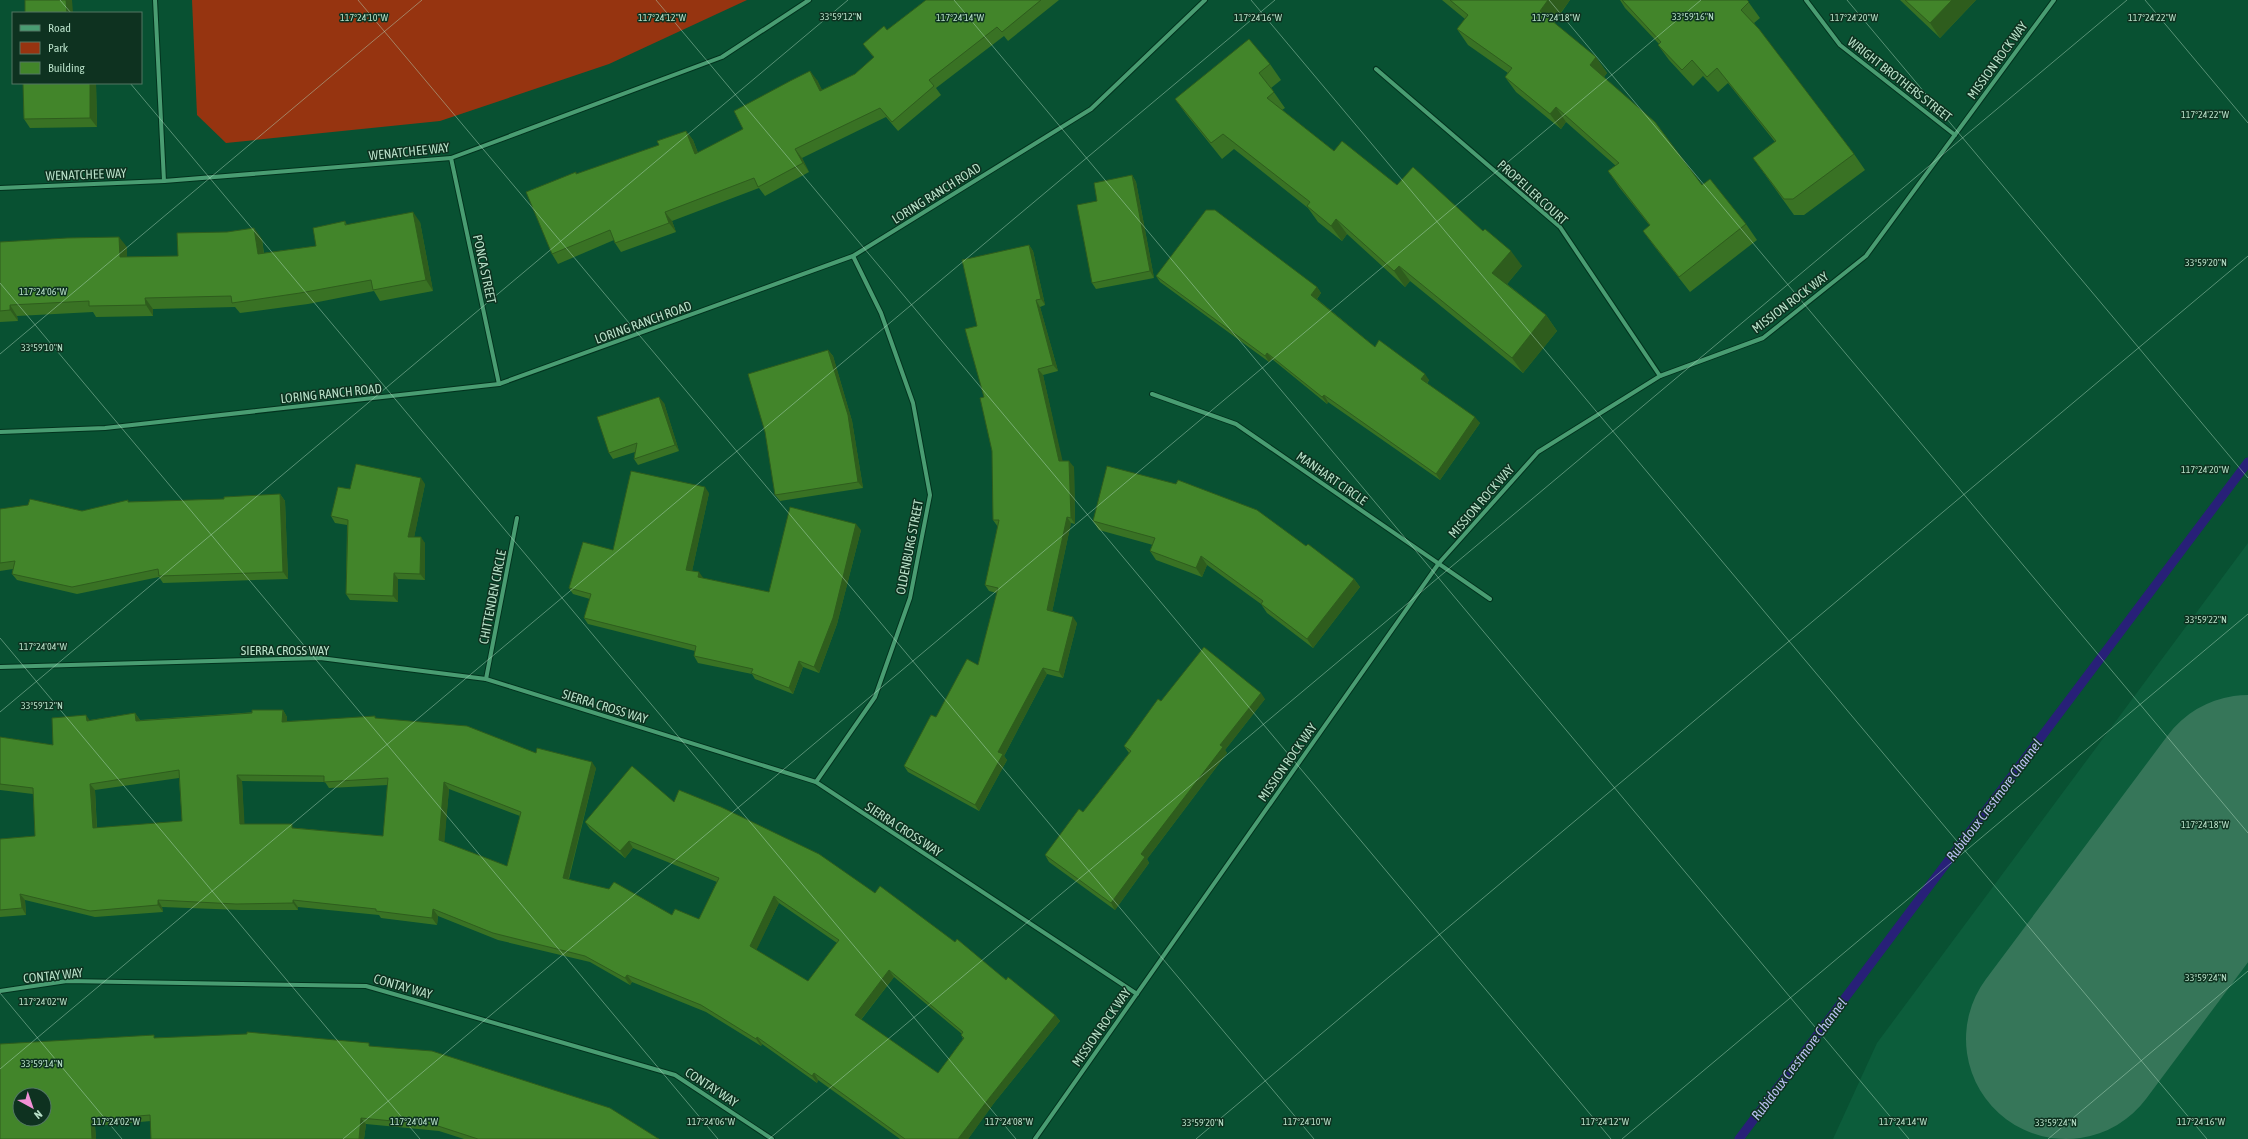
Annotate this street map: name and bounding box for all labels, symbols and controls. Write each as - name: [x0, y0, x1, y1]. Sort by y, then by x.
- text: 33°59'12"N: [820, 11, 862, 22]
- text: 33°59'16"N: [1672, 11, 1714, 22]
- legend: [12, 12, 142, 84]
- text: 117°24'10"W: [340, 12, 389, 23]
- text: 117°24'12"W: [638, 12, 687, 23]
- text: 117°24'14"W: [936, 12, 985, 23]
- text: 117°24'16"W: [1234, 12, 1283, 23]
- text: 117°24'18"W: [1532, 12, 1581, 23]
- text: 117°24'20"W: [1830, 12, 1879, 23]
- text: 117°24'22"W: [2128, 12, 2177, 23]
- street label: MISSION ROCK WAY: [1964, 19, 2031, 102]
- text: Road: [48, 21, 71, 35]
- street label: WRIGHT BROTHERS STREET: [1845, 34, 1955, 125]
- text: Park: [48, 41, 69, 55]
- text: Building: [48, 61, 86, 75]
- text: 117°24'22"W: [2181, 109, 2230, 120]
- street label: WENATCHEE WAY: [368, 140, 450, 163]
- street label: PROPELLER COURT: [1495, 157, 1571, 228]
- street label: LORING RANCH ROAD: [889, 160, 983, 227]
- street label: WENATCHEE WAY: [45, 166, 127, 183]
- street label: PONCA STREET: [470, 233, 499, 305]
- text: 33°59'20"N: [2185, 257, 2227, 268]
- street label: MISSION ROCK WAY: [1749, 269, 1832, 336]
- text: 117°24'06"W: [19, 286, 68, 297]
- street label: LORING RANCH ROAD: [593, 298, 694, 347]
- text: 33°59'10"N: [21, 342, 63, 353]
- street label: LORING RANCH ROAD: [280, 381, 382, 406]
- street label: MANHART CIRCLE: [1294, 449, 1370, 509]
- street label: MISSION ROCK WAY: [1446, 462, 1517, 541]
- text: 117°24'20"W: [2181, 464, 2230, 475]
- street label: OLDENBURG STREET: [893, 498, 926, 596]
- street label: CHITTENDEN CIRCLE: [476, 548, 509, 645]
- text: 33°59'22"N: [2185, 614, 2227, 625]
- text: 117°24'04"W: [19, 641, 68, 652]
- street label: SIERRA CROSS WAY: [241, 643, 330, 658]
- street label: SIERRA CROSS WAY: [560, 686, 650, 727]
- text: 33°59'12"N: [21, 700, 63, 711]
- street label: MISSION ROCK WAY: [1255, 720, 1320, 804]
- water label: Rubidoux Crestmore Channel: [1943, 736, 2045, 864]
- street label: SIERRA CROSS WAY: [862, 799, 945, 860]
- text: 117°24'18"W: [2181, 819, 2230, 830]
- street label: CONTAY WAY: [22, 965, 84, 986]
- street label: CONTAY WAY: [372, 971, 434, 1002]
- text: 33°59'24"N: [2185, 972, 2227, 983]
- street label: MISSION ROCK WAY: [1069, 985, 1134, 1069]
- water label: Rubidoux Crestmore Channel: [1748, 995, 1850, 1123]
- text: 117°24'02"W: [19, 996, 68, 1007]
- text: 33°59'14"N: [21, 1058, 63, 1069]
- street label: CONTAY WAY: [682, 1065, 741, 1110]
- north arrow: [12, 1087, 52, 1127]
- text: N: [32, 1108, 45, 1121]
- text: 117°24'02"W: [92, 1116, 141, 1127]
- text: 117°24'04"W: [390, 1116, 439, 1127]
- text: 117°24'06"W: [687, 1116, 736, 1127]
- text: 117°24'08"W: [985, 1116, 1034, 1127]
- text: 117°24'10"W: [1283, 1116, 1332, 1127]
- text: 117°24'12"W: [1581, 1116, 1630, 1127]
- text: 117°24'14"W: [1879, 1116, 1928, 1127]
- text: 117°24'16"W: [2177, 1116, 2226, 1127]
- text: 33°59'20"N: [1182, 1117, 1224, 1128]
- text: 33°59'24"N: [2035, 1117, 2077, 1128]

